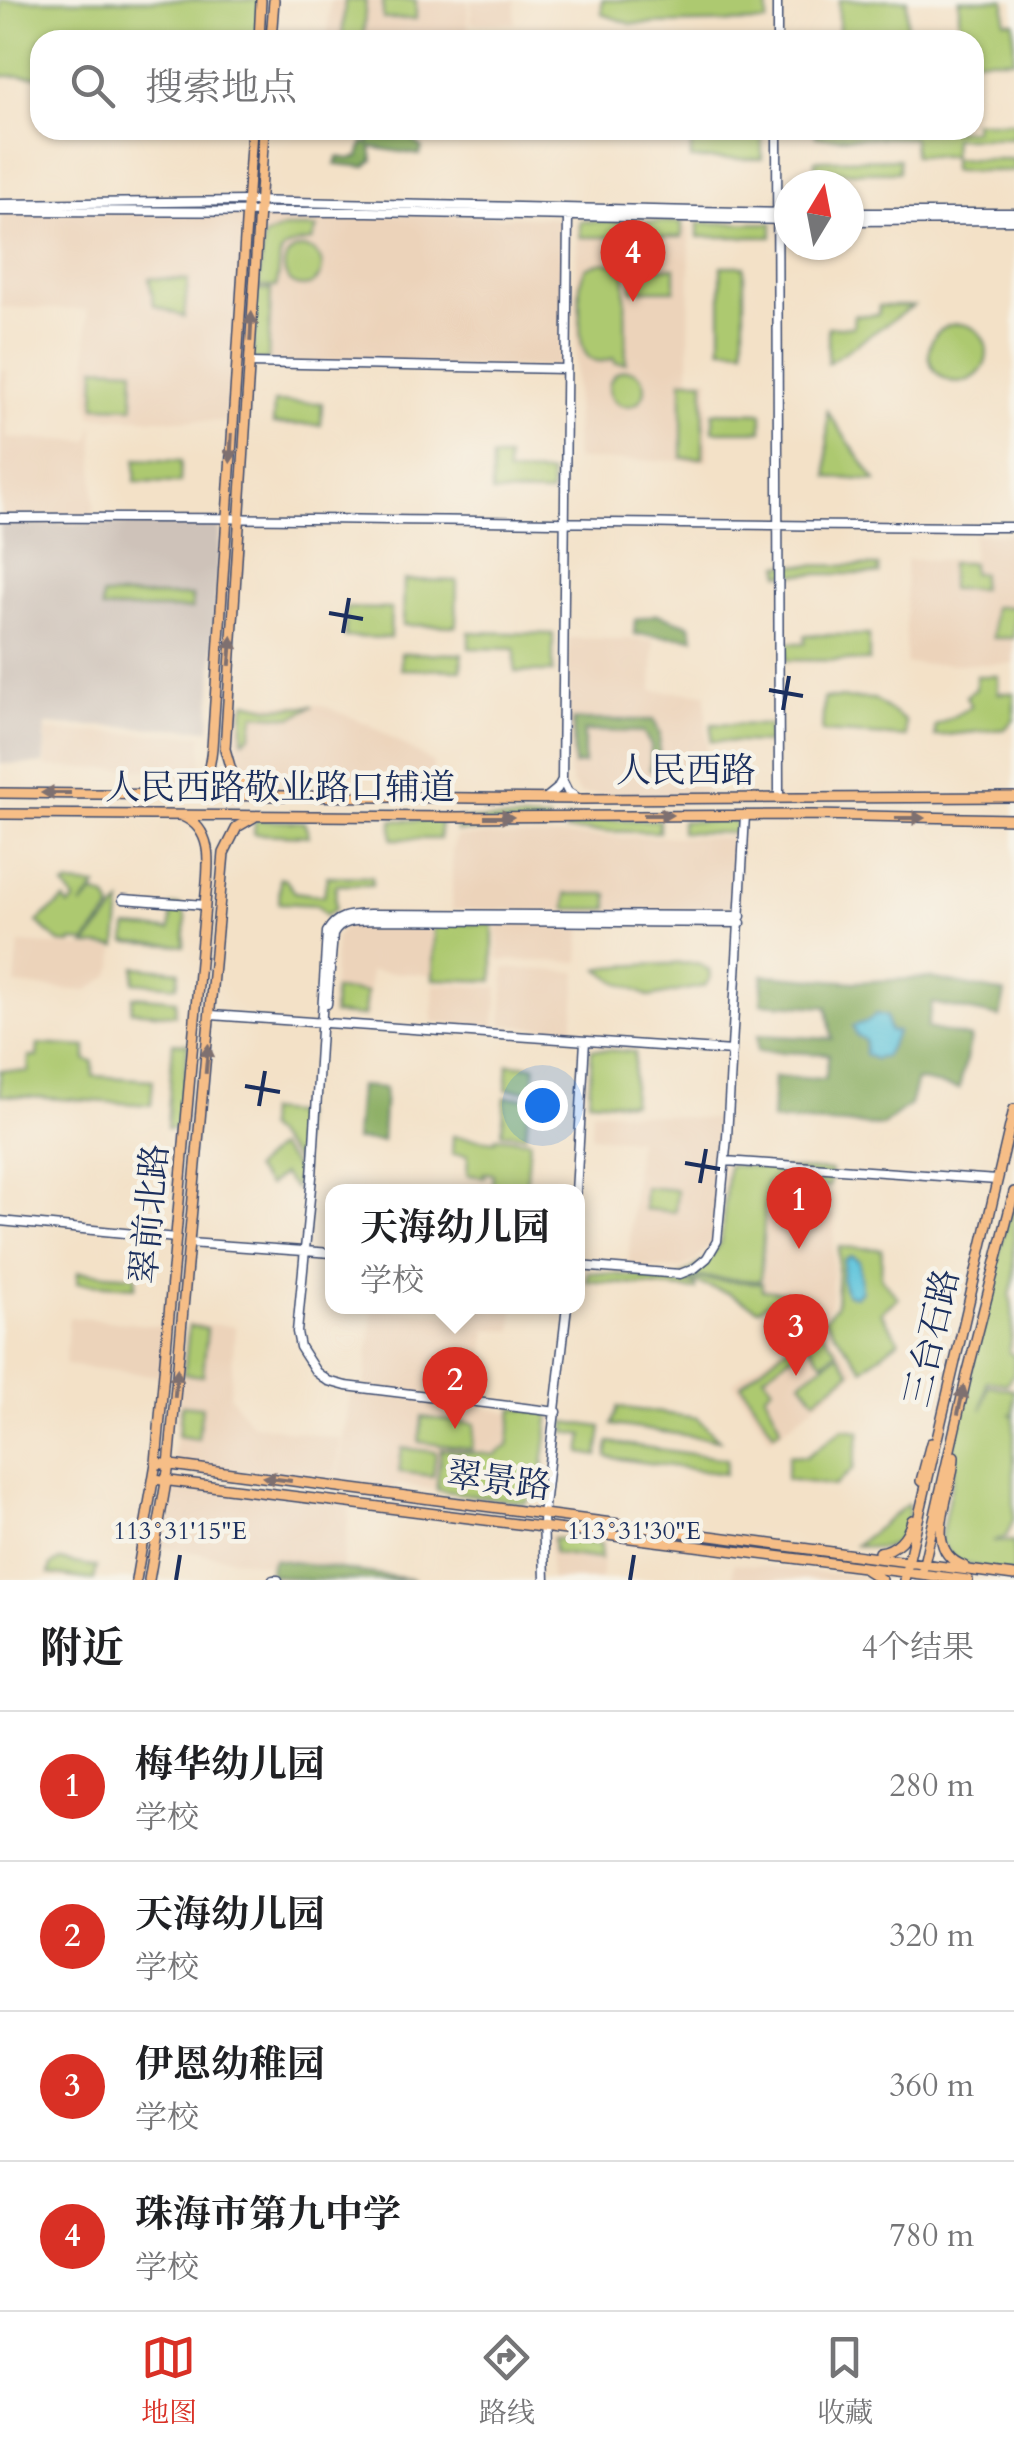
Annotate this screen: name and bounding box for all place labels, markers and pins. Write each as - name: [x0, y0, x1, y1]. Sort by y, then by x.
- pin: 4: [600, 220, 666, 302]
- pin: 1: [766, 1166, 832, 1249]
- pin: 3: [764, 1294, 828, 1376]
- pin: 2: [422, 1346, 488, 1429]

